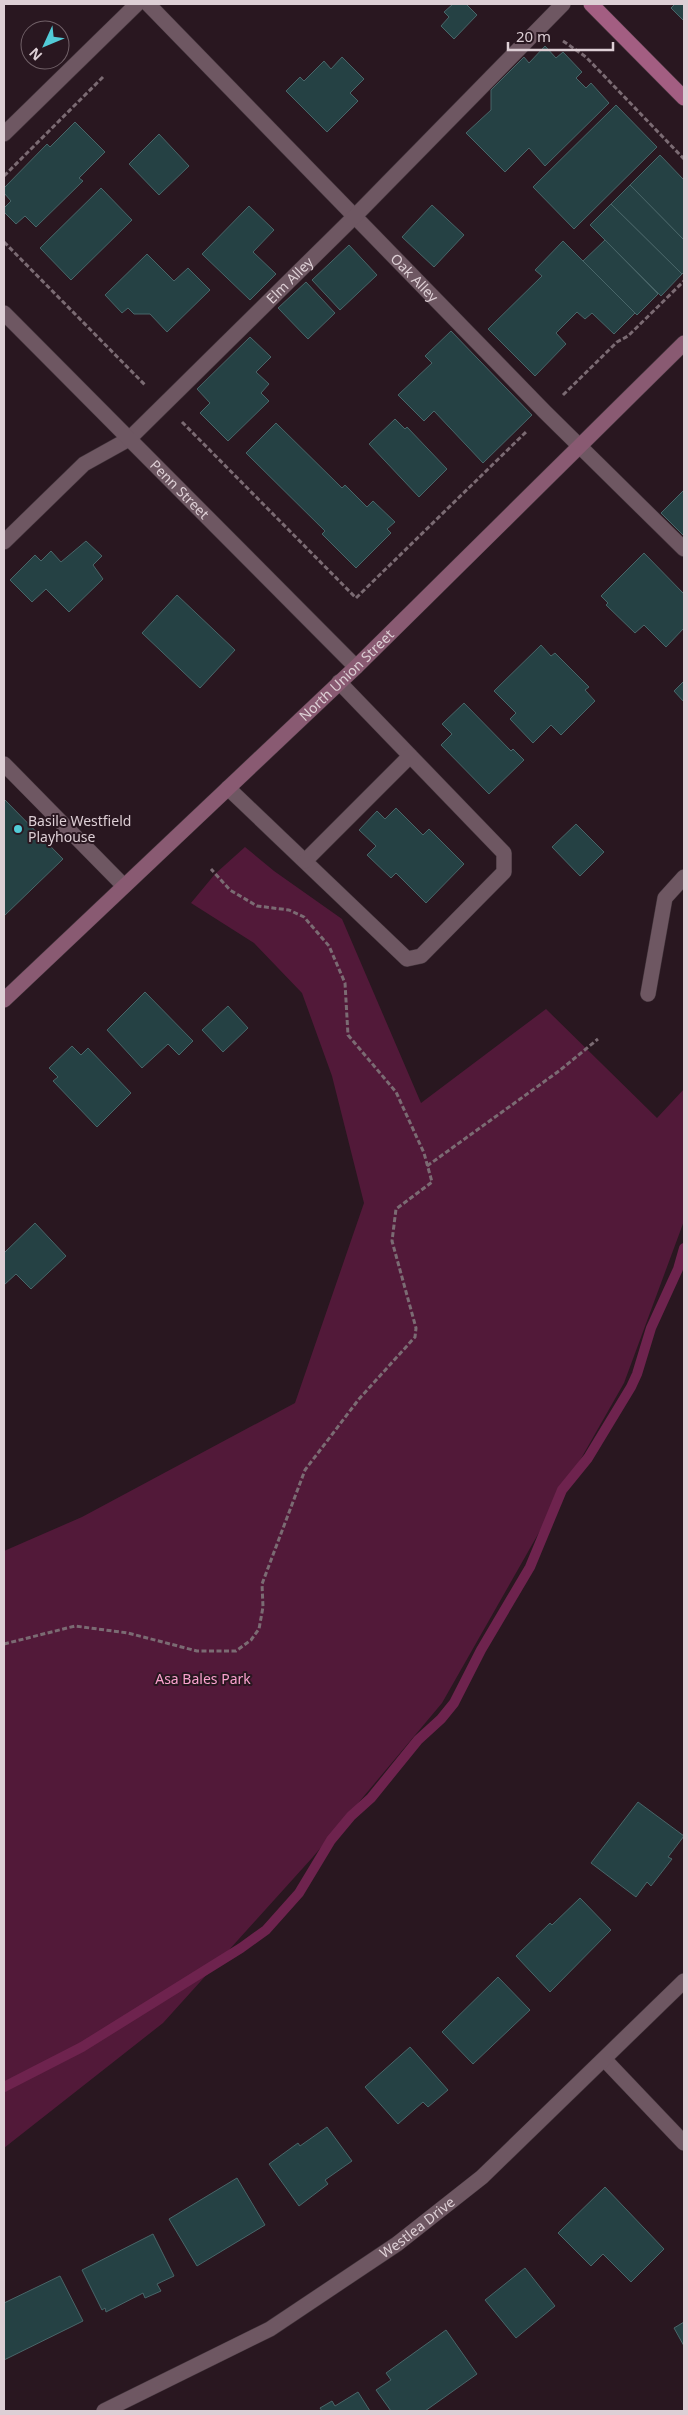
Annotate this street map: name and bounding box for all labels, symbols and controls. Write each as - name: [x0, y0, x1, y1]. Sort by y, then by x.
- north arrow: [20, 20, 70, 70]
- scale bar: [508, 20, 613, 52]
- text: 20 m: [516, 26, 551, 46]
- text: N: [24, 44, 46, 65]
- street label: Oak Alley: [387, 249, 443, 306]
- street label: Elm Alley: [262, 252, 318, 308]
- street label: Penn Street: [146, 455, 214, 523]
- street label: North Union Street: [295, 625, 398, 725]
- place label: Basile Westfield Playhouse: [28, 811, 131, 846]
- marker: Basile Westfield Playhouse: [12, 823, 24, 835]
- park label: Asa Bales Park: [155, 1669, 251, 1688]
- street label: Westlea Drive: [376, 2192, 458, 2262]

